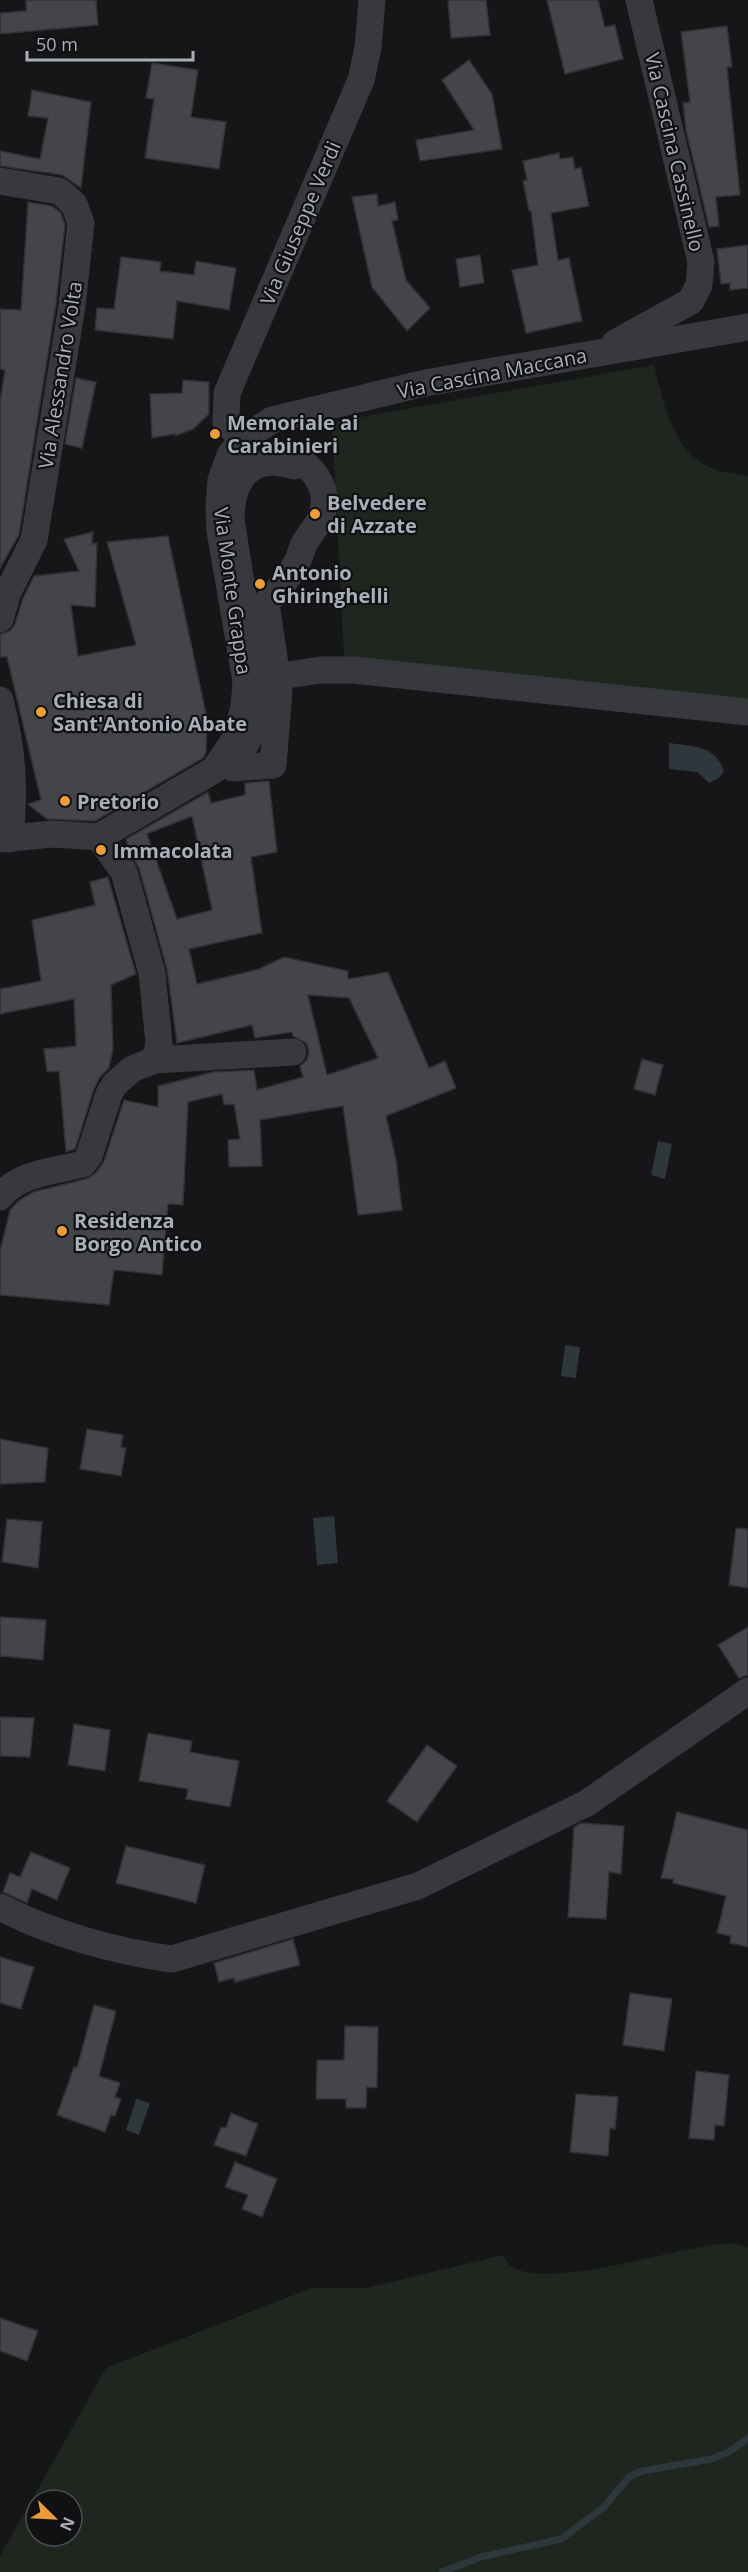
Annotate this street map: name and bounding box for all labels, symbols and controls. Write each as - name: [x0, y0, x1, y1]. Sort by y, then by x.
- scale bar: [27, 24, 194, 62]
- text: 50 m: [36, 32, 78, 56]
- street label: Via Cascina Cassinello: [639, 50, 711, 254]
- street label: Via Giuseppe Verdi: [253, 137, 347, 309]
- street label: Via Alessandro Volta: [32, 279, 88, 471]
- street label: Via Cascina Maccana: [395, 341, 589, 405]
- place label: Memoriale ai Carabinieri: [227, 409, 358, 459]
- marker: Memoriale ai Carabinieri: [208, 427, 222, 441]
- place label: Belvedere di Azzate: [327, 489, 427, 539]
- street label: Via Monte Grappa: [208, 506, 258, 676]
- marker: Belvedere di Azzate: [308, 507, 322, 521]
- place label: Antonio Ghiringhelli: [272, 559, 389, 609]
- marker: Antonio Ghiringhelli: [253, 577, 267, 591]
- place label: Chiesa di Sant'Antonio Abate: [53, 687, 247, 737]
- marker: Chiesa di Sant'Antonio Abate: [34, 705, 48, 719]
- place label: Pretorio: [77, 788, 159, 815]
- marker: Pretorio: [58, 794, 72, 808]
- place label: Immacolata: [113, 837, 233, 864]
- marker: Immacolata: [94, 843, 108, 857]
- place label: Residenza Borgo Antico: [74, 1207, 202, 1257]
- marker: Residenza Borgo Antico: [55, 1224, 69, 1238]
- north arrow: [24, 2488, 84, 2548]
- text: N: [55, 2514, 80, 2535]

